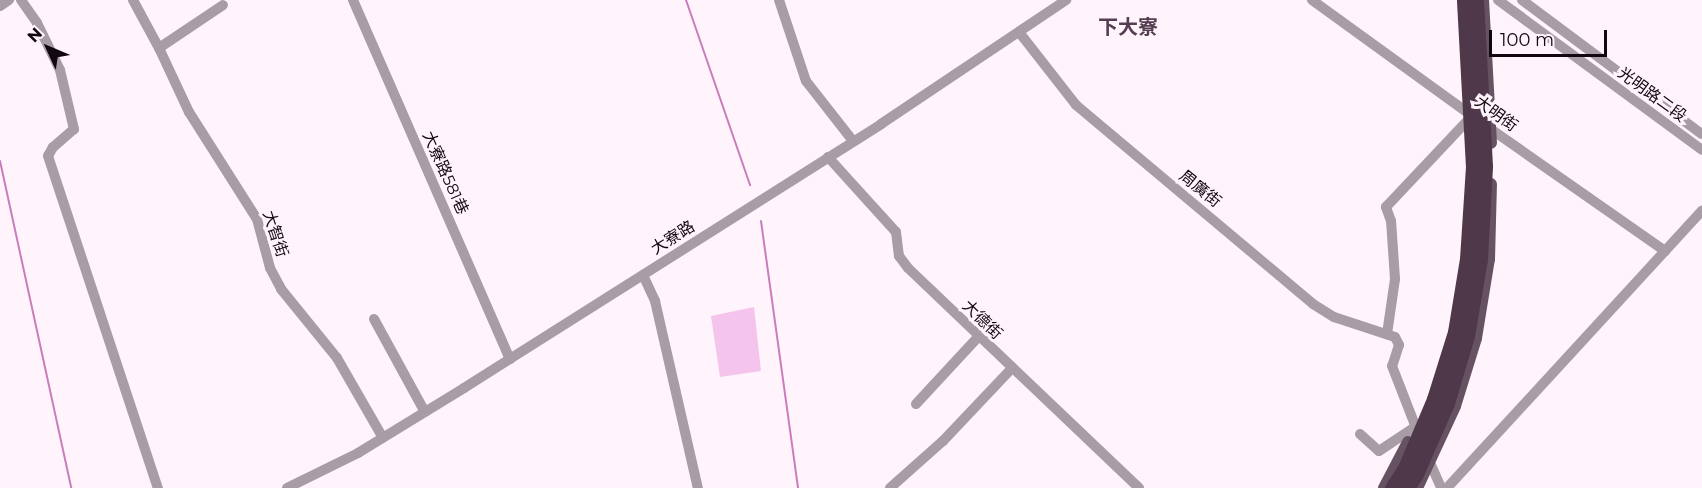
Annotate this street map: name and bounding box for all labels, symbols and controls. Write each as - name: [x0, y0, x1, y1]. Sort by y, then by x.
- district label: 下大寮: [1098, 15, 1158, 39]
- north arrow: [18, 18, 78, 78]
- scale bar: [1492, 18, 1610, 56]
- text: N: [23, 24, 46, 46]
- text: 100 m: [1500, 29, 1554, 51]
- street label: 光明路二段: [1614, 64, 1690, 126]
- street label: 大明街: [1471, 92, 1521, 136]
- street label: 大寮路581巷: [418, 128, 472, 218]
- street label: 周廣街: [1175, 166, 1225, 212]
- street label: 大智街: [258, 208, 292, 260]
- street label: 大寮路: [648, 217, 698, 259]
- street label: 大德街: [958, 296, 1006, 344]

